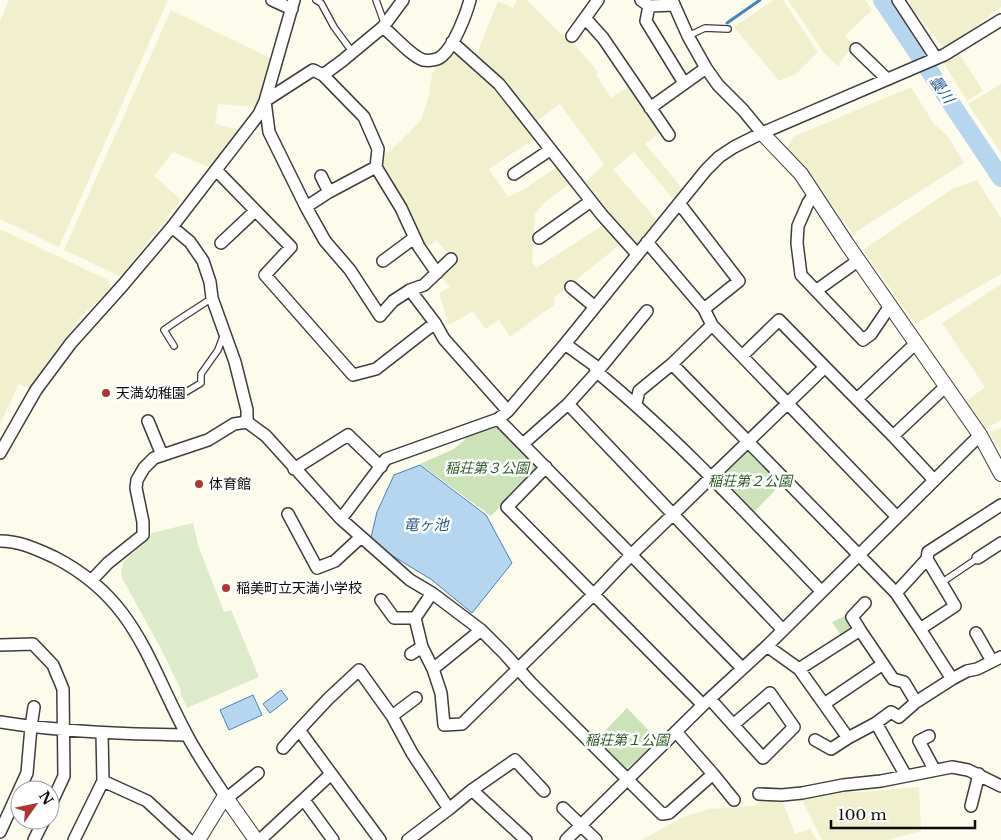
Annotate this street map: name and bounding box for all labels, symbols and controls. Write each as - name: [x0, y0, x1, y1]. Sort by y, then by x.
- water label: 曇川: [926, 71, 959, 108]
- place label: 天満幼稚園: [116, 384, 186, 402]
- marker: 天満幼稚園: [100, 387, 112, 399]
- park label: 稲荘第３公園: [445, 459, 531, 477]
- park label: 稲荘第２公園: [708, 472, 794, 490]
- place label: 体育館: [209, 475, 251, 493]
- marker: 体育館: [193, 478, 205, 490]
- water label: 竜ヶ池: [403, 515, 450, 534]
- place label: 稲美町立天満小学校: [236, 579, 362, 597]
- marker: 稲美町立天満小学校: [220, 582, 232, 594]
- park label: 稲荘第１公園: [585, 731, 671, 749]
- north arrow: [10, 780, 60, 830]
- text: N: [35, 787, 57, 808]
- scale bar: [831, 798, 975, 830]
- text: 100 m: [838, 805, 887, 824]

